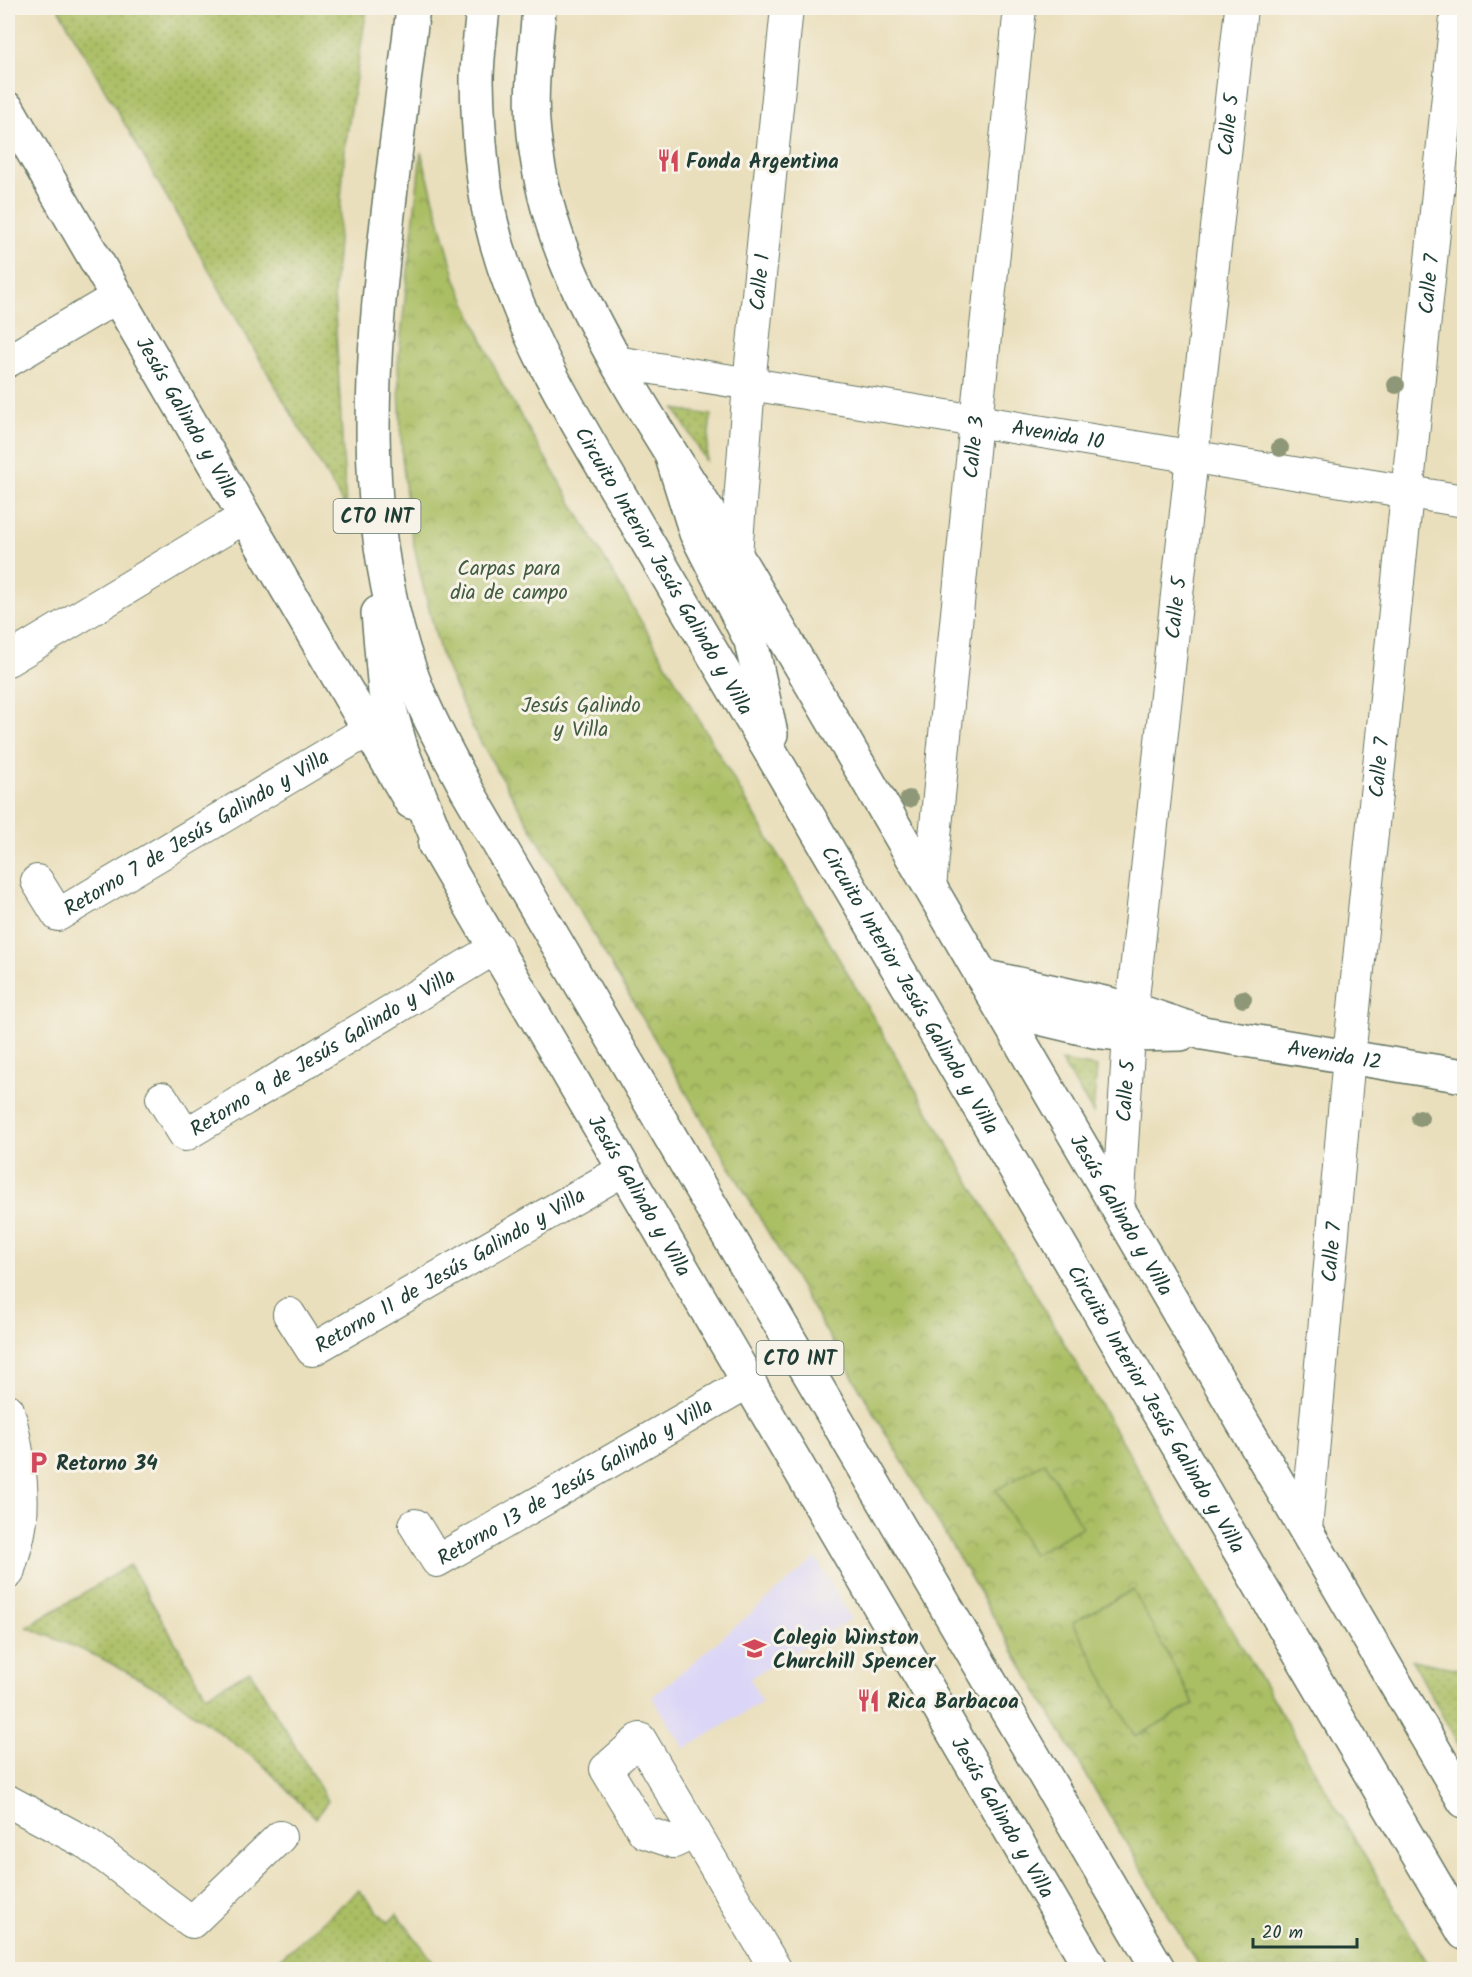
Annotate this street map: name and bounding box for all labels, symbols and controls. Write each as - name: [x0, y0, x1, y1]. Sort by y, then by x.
- street label: Calle 5: [1210, 91, 1250, 157]
- place label: Fonda Argentina: [686, 146, 839, 179]
- restaurant icon: Fonda Argentina: [655, 148, 681, 174]
- street label: Calle 7: [1411, 251, 1450, 316]
- street label: Calle 1: [742, 252, 780, 312]
- street label: Jesús Galindo y Villa: [126, 331, 246, 506]
- street label: Avenida 10: [1009, 412, 1107, 460]
- street label: Calle 3: [955, 414, 994, 480]
- street label: Circuito Interior Jesús Galindo y Villa: [572, 422, 758, 720]
- road number: CTO INT: [334, 499, 421, 533]
- park label: Carpas para dia de campo: [450, 553, 568, 610]
- street label: Calle 5: [1157, 574, 1197, 641]
- park label: Jesús Galindo y Villa: [521, 692, 641, 742]
- street label: Calle 7: [1361, 735, 1400, 799]
- street label: Retorno 7 de Jesús Galindo y Villa: [58, 742, 336, 926]
- street label: Circuito Interior Jesús Galindo y Villa: [811, 840, 1007, 1141]
- street label: Retorno 9 de Jesús Galindo y Villa: [184, 961, 462, 1146]
- street label: Avenida 12: [1285, 1032, 1384, 1080]
- street label: Calle 5: [1108, 1058, 1145, 1123]
- street label: Jesús Galindo y Villa: [578, 1109, 699, 1284]
- street label: Jesús Galindo y Villa: [1060, 1128, 1181, 1303]
- street label: Retorno 11 de Jesús Galindo y Villa: [309, 1180, 592, 1363]
- street label: Calle 7: [1314, 1219, 1352, 1284]
- street label: Circuito Interior Jesús Galindo y Villa: [1057, 1259, 1253, 1560]
- road number: CTO INT: [756, 1341, 844, 1375]
- street label: Retorno 13 de Jesús Galindo y Villa: [431, 1391, 720, 1576]
- place label: Retorno 34: [56, 1448, 158, 1481]
- parking icon: Retorno 34: [25, 1450, 51, 1476]
- place label: Colegio Winston Churchill Spencer: [773, 1622, 937, 1679]
- school or university icon: Colegio Winston Churchill Spencer: [742, 1636, 768, 1662]
- place label: Rica Barbacoa: [887, 1686, 1019, 1719]
- restaurant icon: Rica Barbacoa: [856, 1688, 882, 1714]
- street label: Jesús Galindo y Villa: [941, 1731, 1062, 1905]
- scale bar: [1253, 1911, 1356, 1949]
- text: 20 m: [1262, 1919, 1303, 1948]

